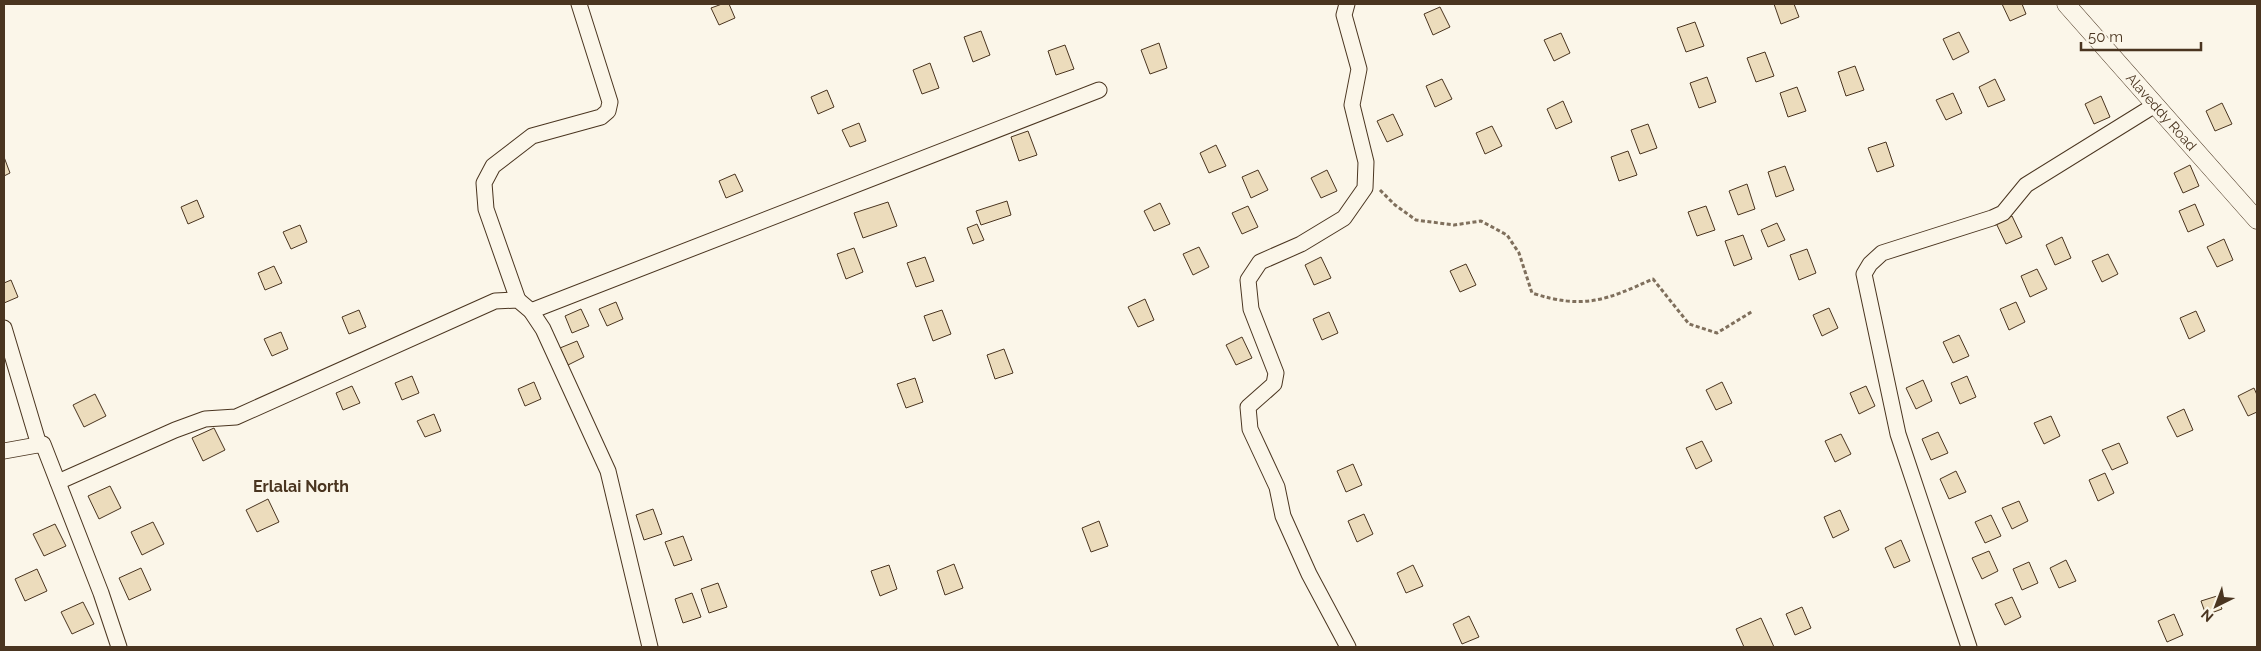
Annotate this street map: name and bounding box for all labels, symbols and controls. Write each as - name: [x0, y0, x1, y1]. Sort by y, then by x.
- scale bar: [2081, 20, 2201, 52]
- text: 50 m: [2088, 28, 2123, 46]
- street label: Alaveddy Road: [2123, 70, 2200, 154]
- district label: Erlalai North: [253, 477, 349, 496]
- north arrow: [2191, 581, 2241, 631]
- text: N: [2198, 606, 2217, 625]

